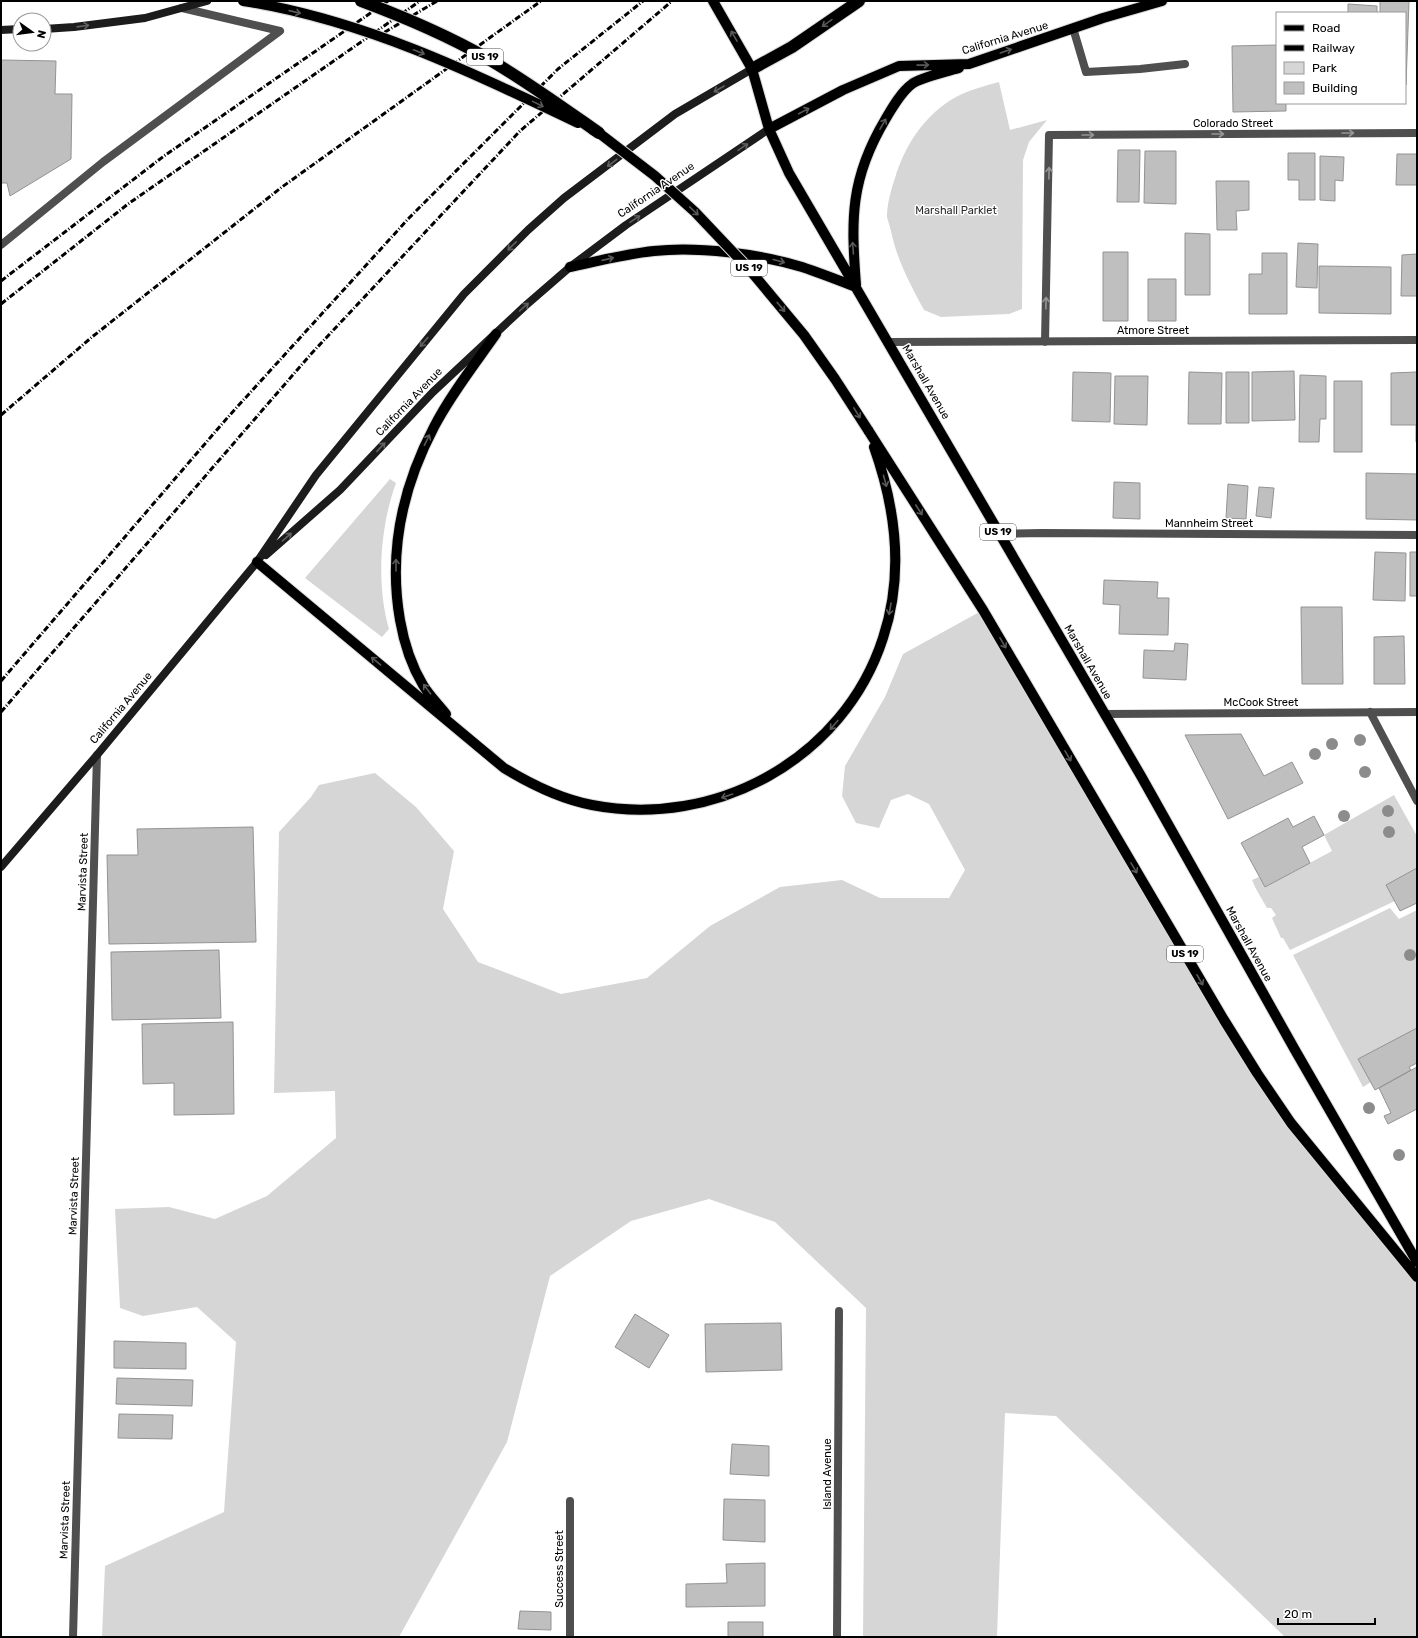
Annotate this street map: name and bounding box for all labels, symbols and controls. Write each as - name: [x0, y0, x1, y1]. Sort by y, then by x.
- one-way arrow: [288, 8, 301, 16]
- north arrow: [12, 12, 52, 52]
- legend: [1276, 12, 1406, 104]
- one-way arrow: [822, 19, 833, 27]
- street label: California Avenue: [960, 19, 1050, 57]
- text: Road: [1312, 21, 1340, 35]
- one-way arrow: [76, 22, 89, 30]
- text: N: [34, 29, 48, 40]
- one-way arrow: [729, 31, 737, 43]
- text: Railway: [1312, 41, 1355, 55]
- one-way arrow: [999, 47, 1011, 55]
- one-way arrow: [412, 48, 424, 56]
- road number: US 19: [467, 49, 503, 65]
- one-way arrow: [916, 61, 929, 69]
- text: Park: [1312, 61, 1338, 75]
- text: Building: [1312, 81, 1358, 95]
- one-way arrow: [713, 86, 725, 94]
- one-way arrow: [531, 100, 543, 108]
- one-way arrow: [797, 106, 809, 114]
- street label: Colorado Street: [1193, 117, 1274, 130]
- one-way arrow: [879, 118, 887, 130]
- one-way arrow: [1341, 129, 1354, 137]
- one-way arrow: [1211, 130, 1224, 138]
- one-way arrow: [1081, 131, 1094, 139]
- one-way arrow: [737, 143, 748, 151]
- one-way arrow: [606, 158, 617, 167]
- street label: California Avenue: [615, 160, 697, 220]
- one-way arrow: [1045, 167, 1053, 180]
- park label: Marshall Parklet: [915, 204, 997, 217]
- one-way arrow: [689, 207, 699, 216]
- one-way arrow: [629, 215, 640, 223]
- one-way arrow: [507, 241, 517, 251]
- one-way arrow: [850, 242, 857, 255]
- one-way arrow: [601, 254, 614, 262]
- one-way arrow: [772, 258, 785, 265]
- road number: US 19: [731, 260, 767, 276]
- one-way arrow: [1042, 297, 1050, 310]
- one-way arrow: [519, 302, 529, 312]
- one-way arrow: [777, 302, 786, 313]
- street label: Atmore Street: [1117, 324, 1190, 337]
- one-way arrow: [420, 336, 429, 347]
- street label: Marshall Avenue: [899, 343, 953, 421]
- street label: California Avenue: [373, 365, 445, 439]
- one-way arrow: [853, 407, 861, 418]
- one-way arrow: [424, 435, 432, 447]
- one-way arrow: [376, 442, 386, 452]
- one-way arrow: [882, 474, 889, 487]
- one-way arrow: [915, 505, 923, 516]
- street label: Mannheim Street: [1165, 517, 1254, 530]
- road number: US 19: [980, 524, 1016, 540]
- one-way arrow: [282, 532, 292, 541]
- one-way arrow: [392, 559, 400, 572]
- one-way arrow: [886, 602, 894, 615]
- street label: Marshall Avenue: [1061, 623, 1115, 701]
- one-way arrow: [999, 637, 1007, 649]
- one-way arrow: [370, 657, 381, 666]
- street label: California Avenue: [87, 669, 155, 747]
- one-way arrow: [422, 684, 431, 695]
- street label: McCook Street: [1224, 696, 1299, 709]
- one-way arrow: [830, 719, 839, 730]
- one-way arrow: [1065, 749, 1073, 761]
- one-way arrow: [721, 792, 733, 800]
- street label: Marvista Street: [75, 832, 91, 911]
- one-way arrow: [1131, 862, 1139, 874]
- street label: Marshall Avenue: [1223, 904, 1275, 984]
- road number: US 19: [1167, 946, 1203, 962]
- one-way arrow: [1197, 974, 1205, 986]
- street label: Marvista Street: [66, 1156, 82, 1235]
- street label: Island Avenue: [821, 1438, 834, 1510]
- street label: Marvista Street: [57, 1480, 73, 1559]
- street label: Success Street: [553, 1530, 566, 1608]
- scale bar: [1278, 1600, 1375, 1626]
- text: 20 m: [1284, 1607, 1312, 1621]

